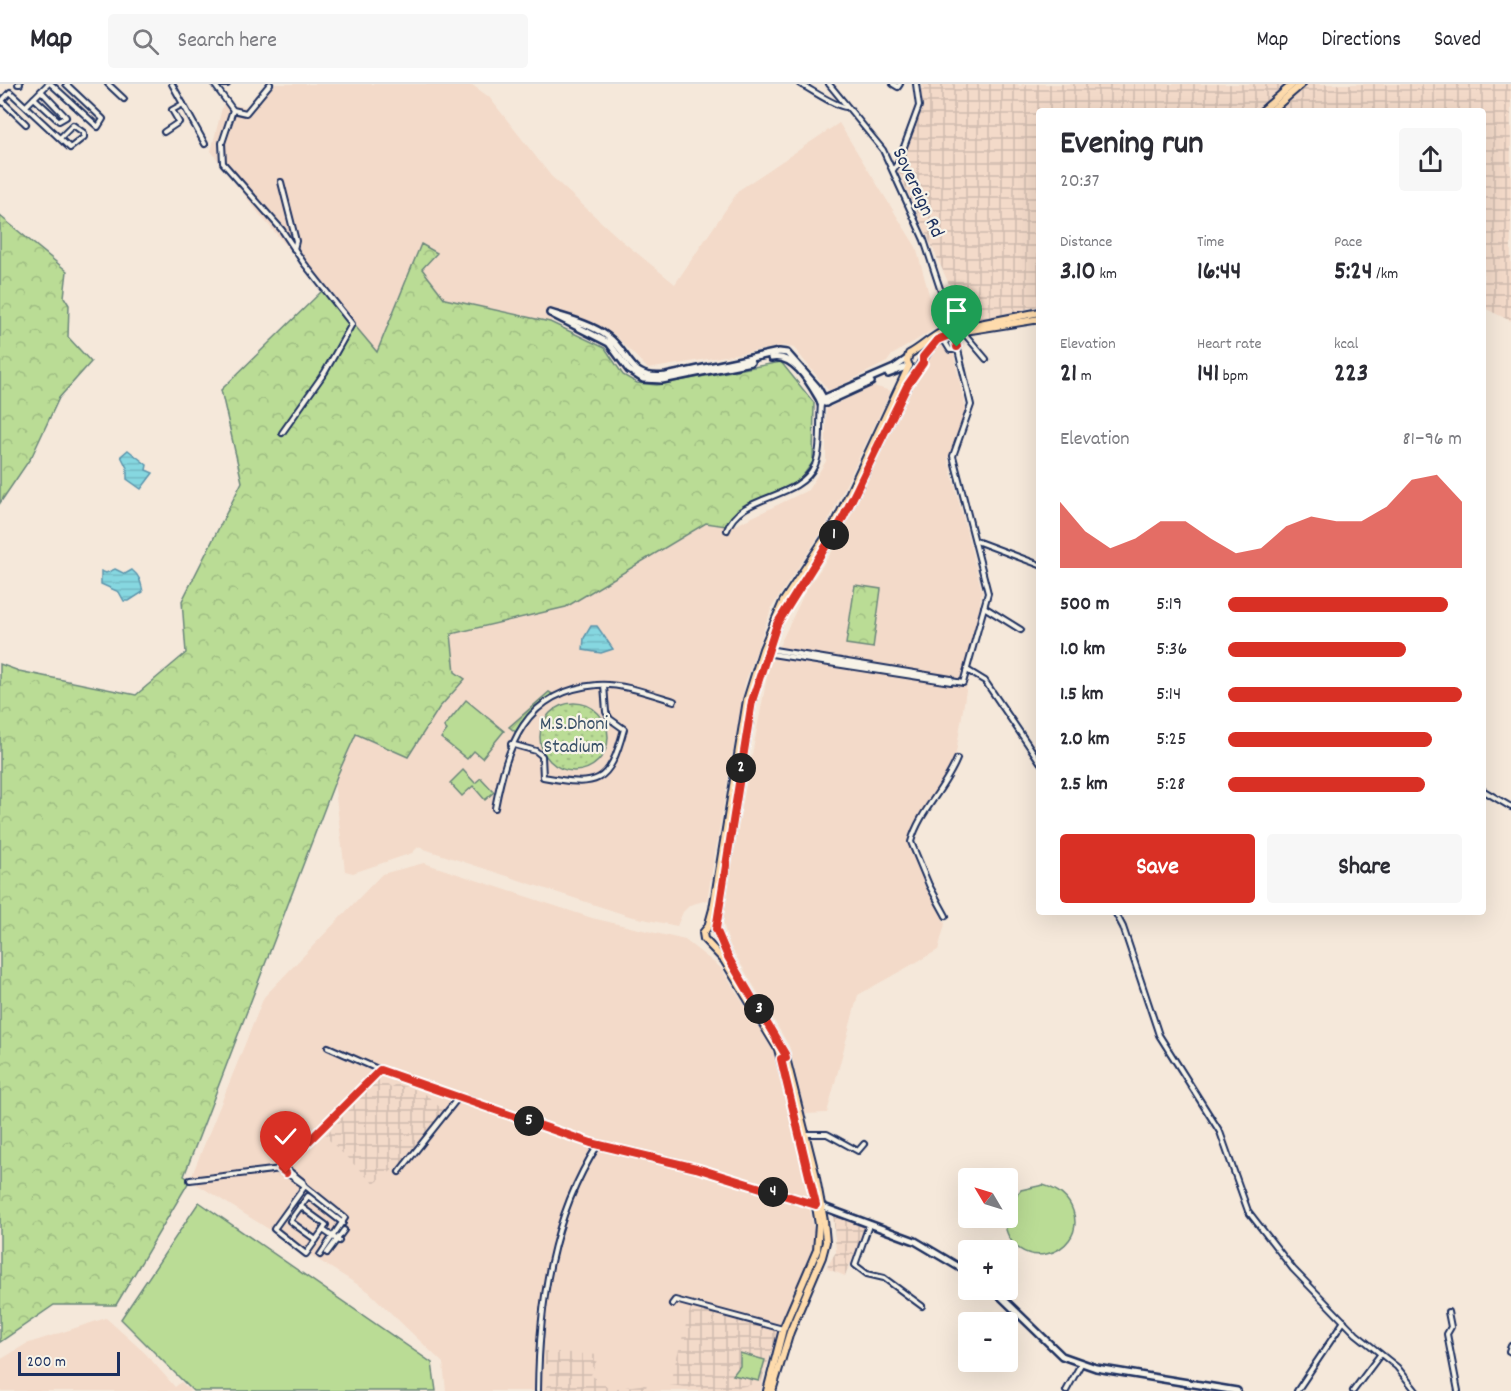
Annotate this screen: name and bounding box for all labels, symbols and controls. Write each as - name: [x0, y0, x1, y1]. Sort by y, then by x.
- search box: [108, 14, 528, 68]
- text: Map: [30, 21, 72, 61]
- icon: search: [129, 25, 162, 58]
- text: Search here: [177, 26, 277, 57]
- text: Map: [1257, 26, 1288, 56]
- text: Directions: [1321, 26, 1401, 56]
- text: Saved: [1434, 26, 1481, 56]
- text: Evening run: [1060, 122, 1204, 169]
- button: share: [1399, 128, 1462, 191]
- street label: Sovereign Rd: [884, 143, 950, 243]
- text: 20:37: [1060, 168, 1100, 196]
- text: Distance: [1060, 231, 1112, 254]
- text: Time: [1197, 231, 1224, 254]
- text: Pace: [1334, 231, 1362, 254]
- text: 3.10: [1060, 254, 1096, 291]
- text: 16:44: [1197, 254, 1241, 291]
- text: 5:24: [1334, 254, 1373, 291]
- text: km: [1096, 263, 1117, 286]
- text: /km: [1373, 263, 1398, 286]
- pin: [931, 285, 982, 347]
- icon: arrive: [940, 294, 973, 327]
- text: Elevation: [1060, 333, 1116, 356]
- text: Heart rate: [1197, 333, 1262, 356]
- text: kcal: [1334, 333, 1358, 356]
- text: 21: [1060, 356, 1077, 393]
- text: 141: [1197, 356, 1219, 393]
- text: 223: [1334, 356, 1368, 393]
- text: m: [1077, 365, 1092, 388]
- text: bpm: [1219, 365, 1248, 388]
- text: Elevation: [1060, 426, 1130, 454]
- text: 81–96 m: [1402, 426, 1462, 454]
- pin: 1: [819, 520, 849, 550]
- text: 1: [832, 523, 836, 546]
- text: 500 m: [1060, 591, 1109, 619]
- text: 5:19: [1156, 591, 1182, 619]
- text: 1.0 km: [1060, 636, 1105, 664]
- text: 5:36: [1156, 636, 1187, 664]
- text: 1.5 km: [1060, 681, 1103, 709]
- text: 5:14: [1156, 681, 1181, 709]
- park label: M.S.Dhoni Stadium: [540, 711, 609, 762]
- text: 2.0 km: [1060, 726, 1109, 754]
- text: 5:25: [1156, 726, 1187, 754]
- pin: 2: [726, 753, 756, 783]
- text: 2: [738, 756, 745, 779]
- text: 2.5 km: [1060, 771, 1108, 799]
- text: 5:28: [1156, 771, 1185, 799]
- button: Save: [1060, 834, 1255, 903]
- button: Share: [1267, 834, 1462, 903]
- pin: 3: [744, 994, 774, 1024]
- text: 3: [755, 997, 763, 1020]
- pin: 5: [514, 1106, 544, 1136]
- text: 5: [525, 1109, 533, 1132]
- pin: [260, 1111, 311, 1173]
- icon: check: [269, 1120, 302, 1153]
- north arrow: [958, 1168, 1018, 1228]
- map controls: [958, 1168, 1018, 1372]
- pin: 4: [758, 1177, 788, 1207]
- text: 4: [770, 1180, 776, 1203]
- button: +: [958, 1240, 1018, 1300]
- button: −: [958, 1312, 1018, 1372]
- scale bar: [18, 1349, 120, 1376]
- text: 200 m: [27, 1351, 66, 1374]

